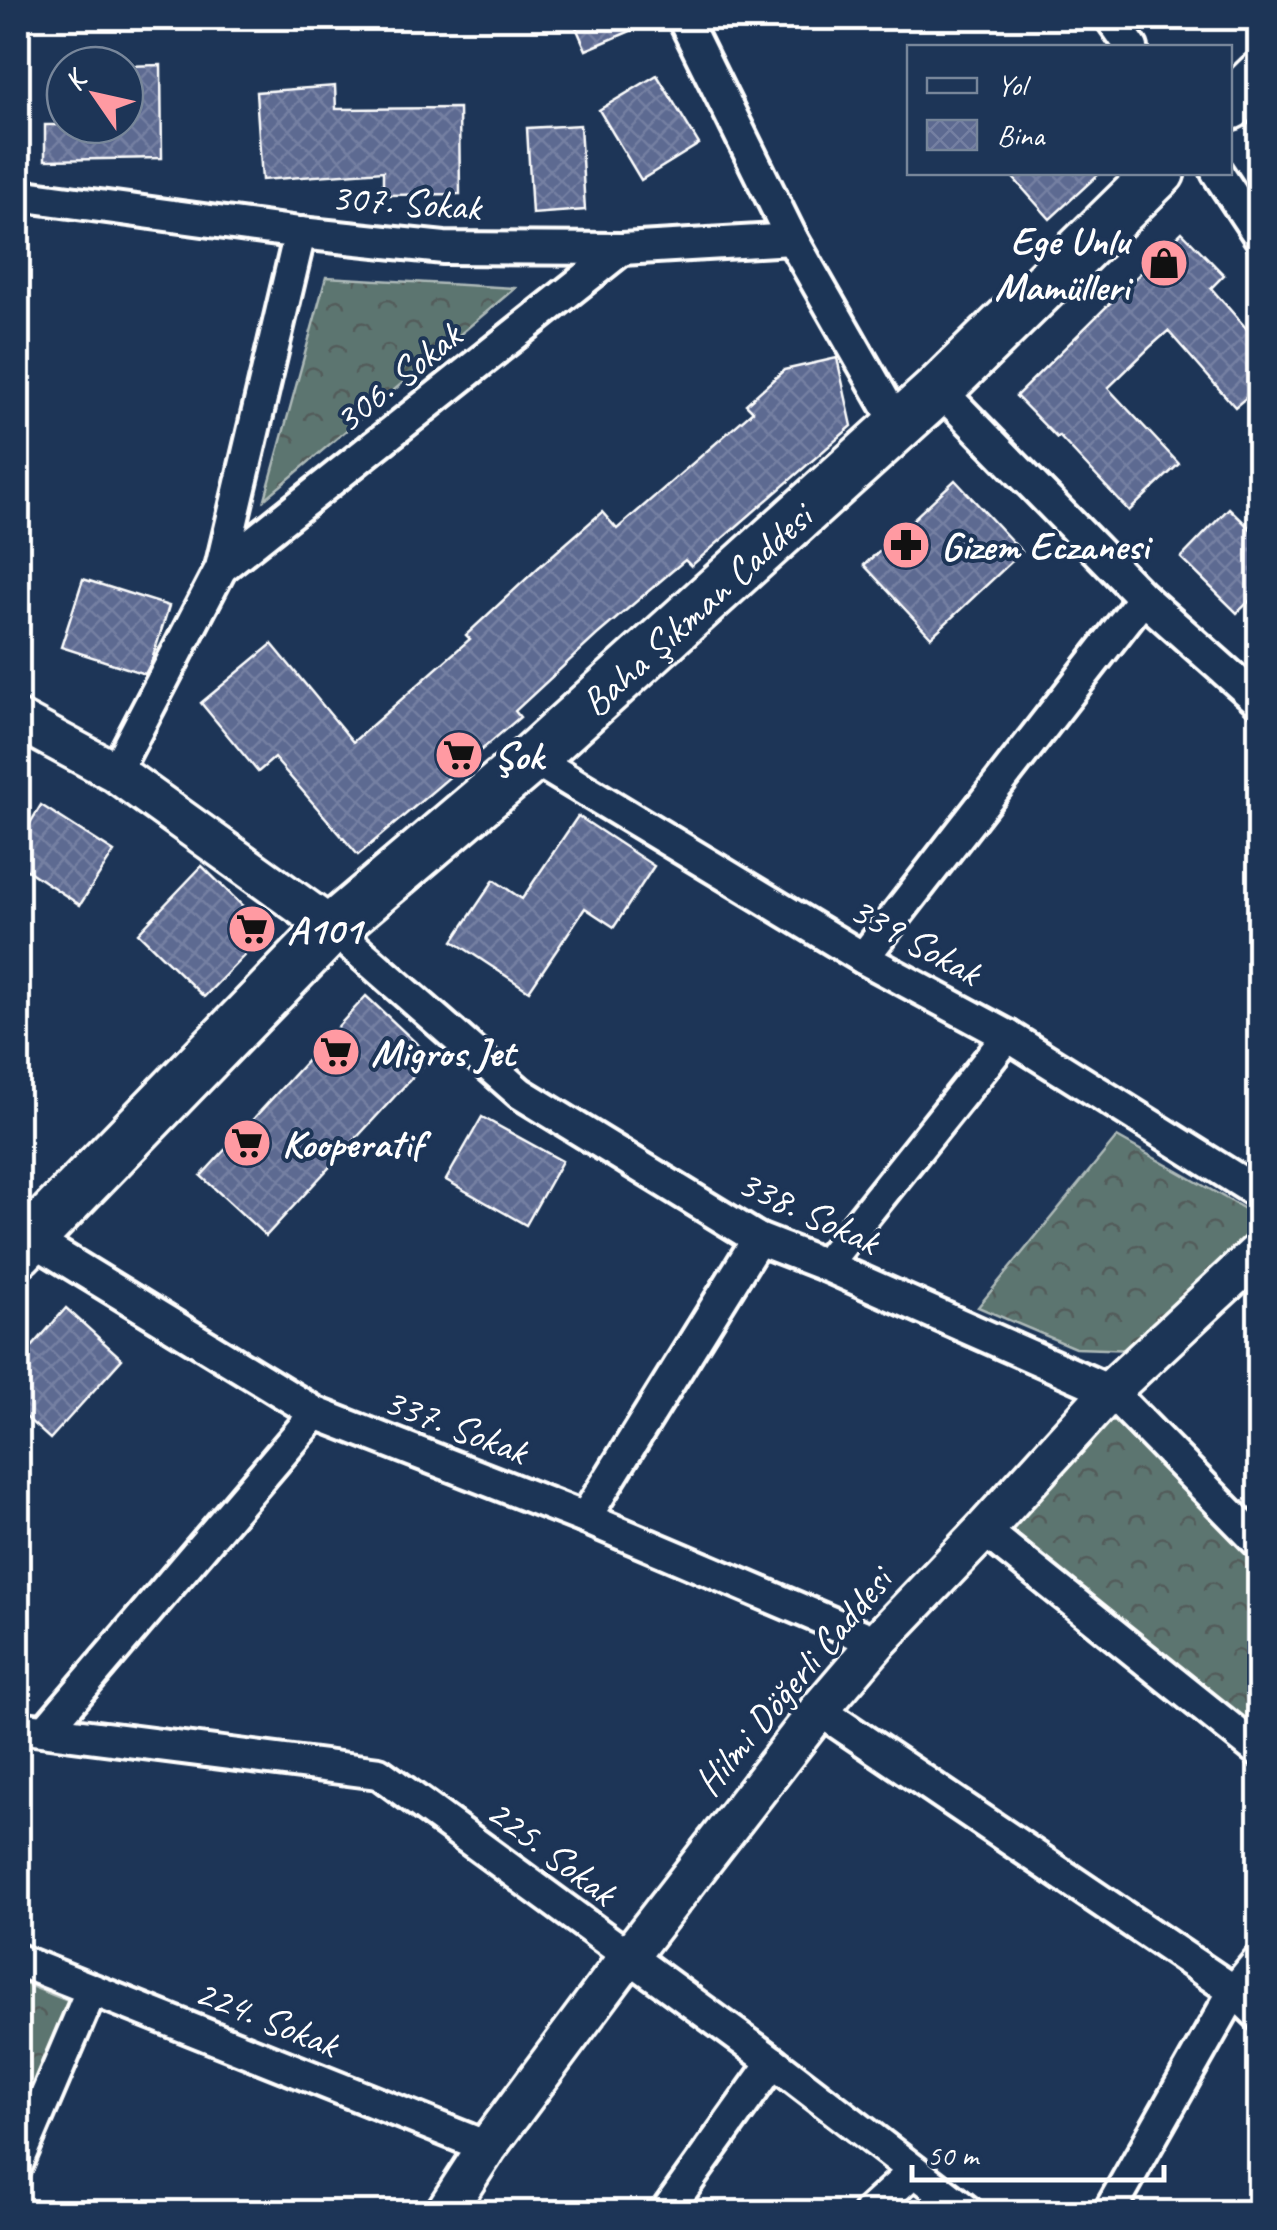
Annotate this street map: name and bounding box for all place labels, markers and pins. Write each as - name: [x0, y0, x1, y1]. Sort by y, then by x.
- place label: Ege Unlu Mamülleri: [995, 216, 1134, 312]
- shop icon: Ege Unlu Mamülleri: [1138, 237, 1190, 289]
- pharmacy icon: Gizem Eczanesi: [880, 519, 932, 571]
- place label: Gizem Eczanesi: [941, 521, 1154, 571]
- supermarket icon: Şok: [433, 729, 485, 781]
- place label: Şok: [494, 731, 547, 781]
- supermarket icon: A101: [226, 903, 278, 955]
- place label: A101: [287, 905, 365, 955]
- supermarket icon: Migros Jet: [310, 1026, 362, 1078]
- place label: Migros Jet: [371, 1028, 518, 1078]
- supermarket icon: Kooperatif: [221, 1117, 273, 1169]
- place label: Kooperatif: [282, 1119, 432, 1169]

